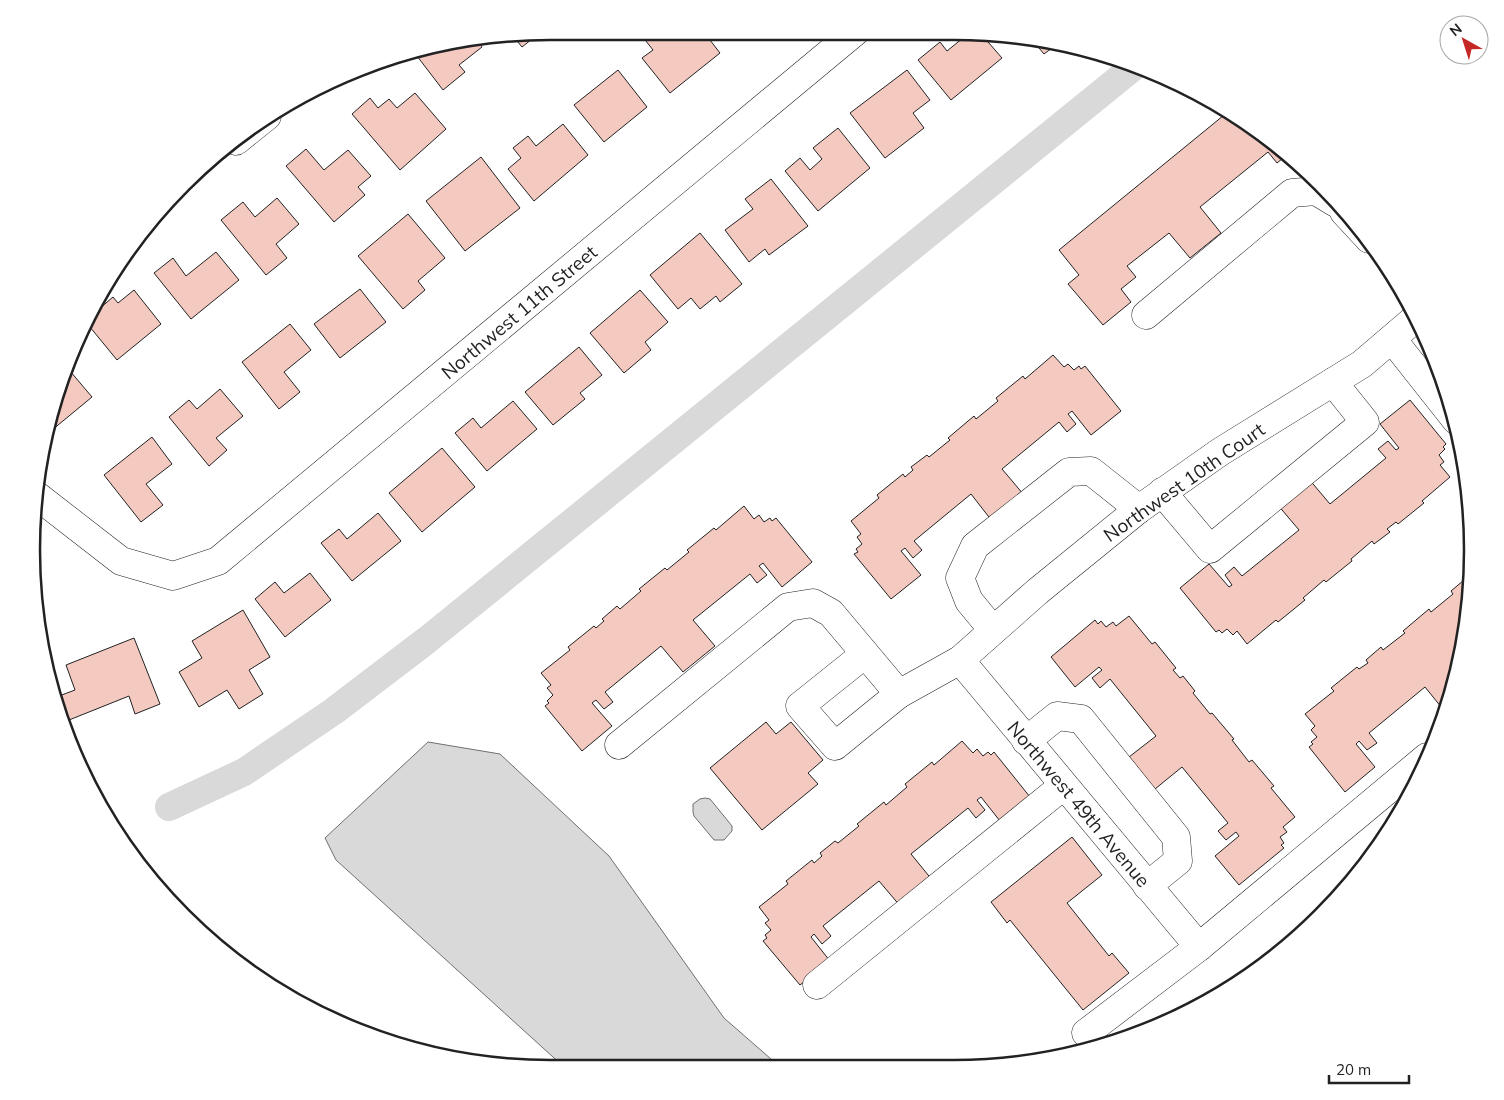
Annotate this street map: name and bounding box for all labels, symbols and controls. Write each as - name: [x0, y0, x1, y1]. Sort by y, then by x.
- north arrow: [1439, 15, 1489, 65]
- text: N: [1446, 20, 1466, 40]
- street label: Northwest 11th Street: [436, 240, 602, 384]
- street label: Northwest 10th Court: [1099, 417, 1270, 547]
- street label: Northwest 49th Avenue: [1002, 716, 1156, 892]
- scale bar: [1329, 1052, 1409, 1084]
- text: 20 m: [1336, 1060, 1371, 1079]

